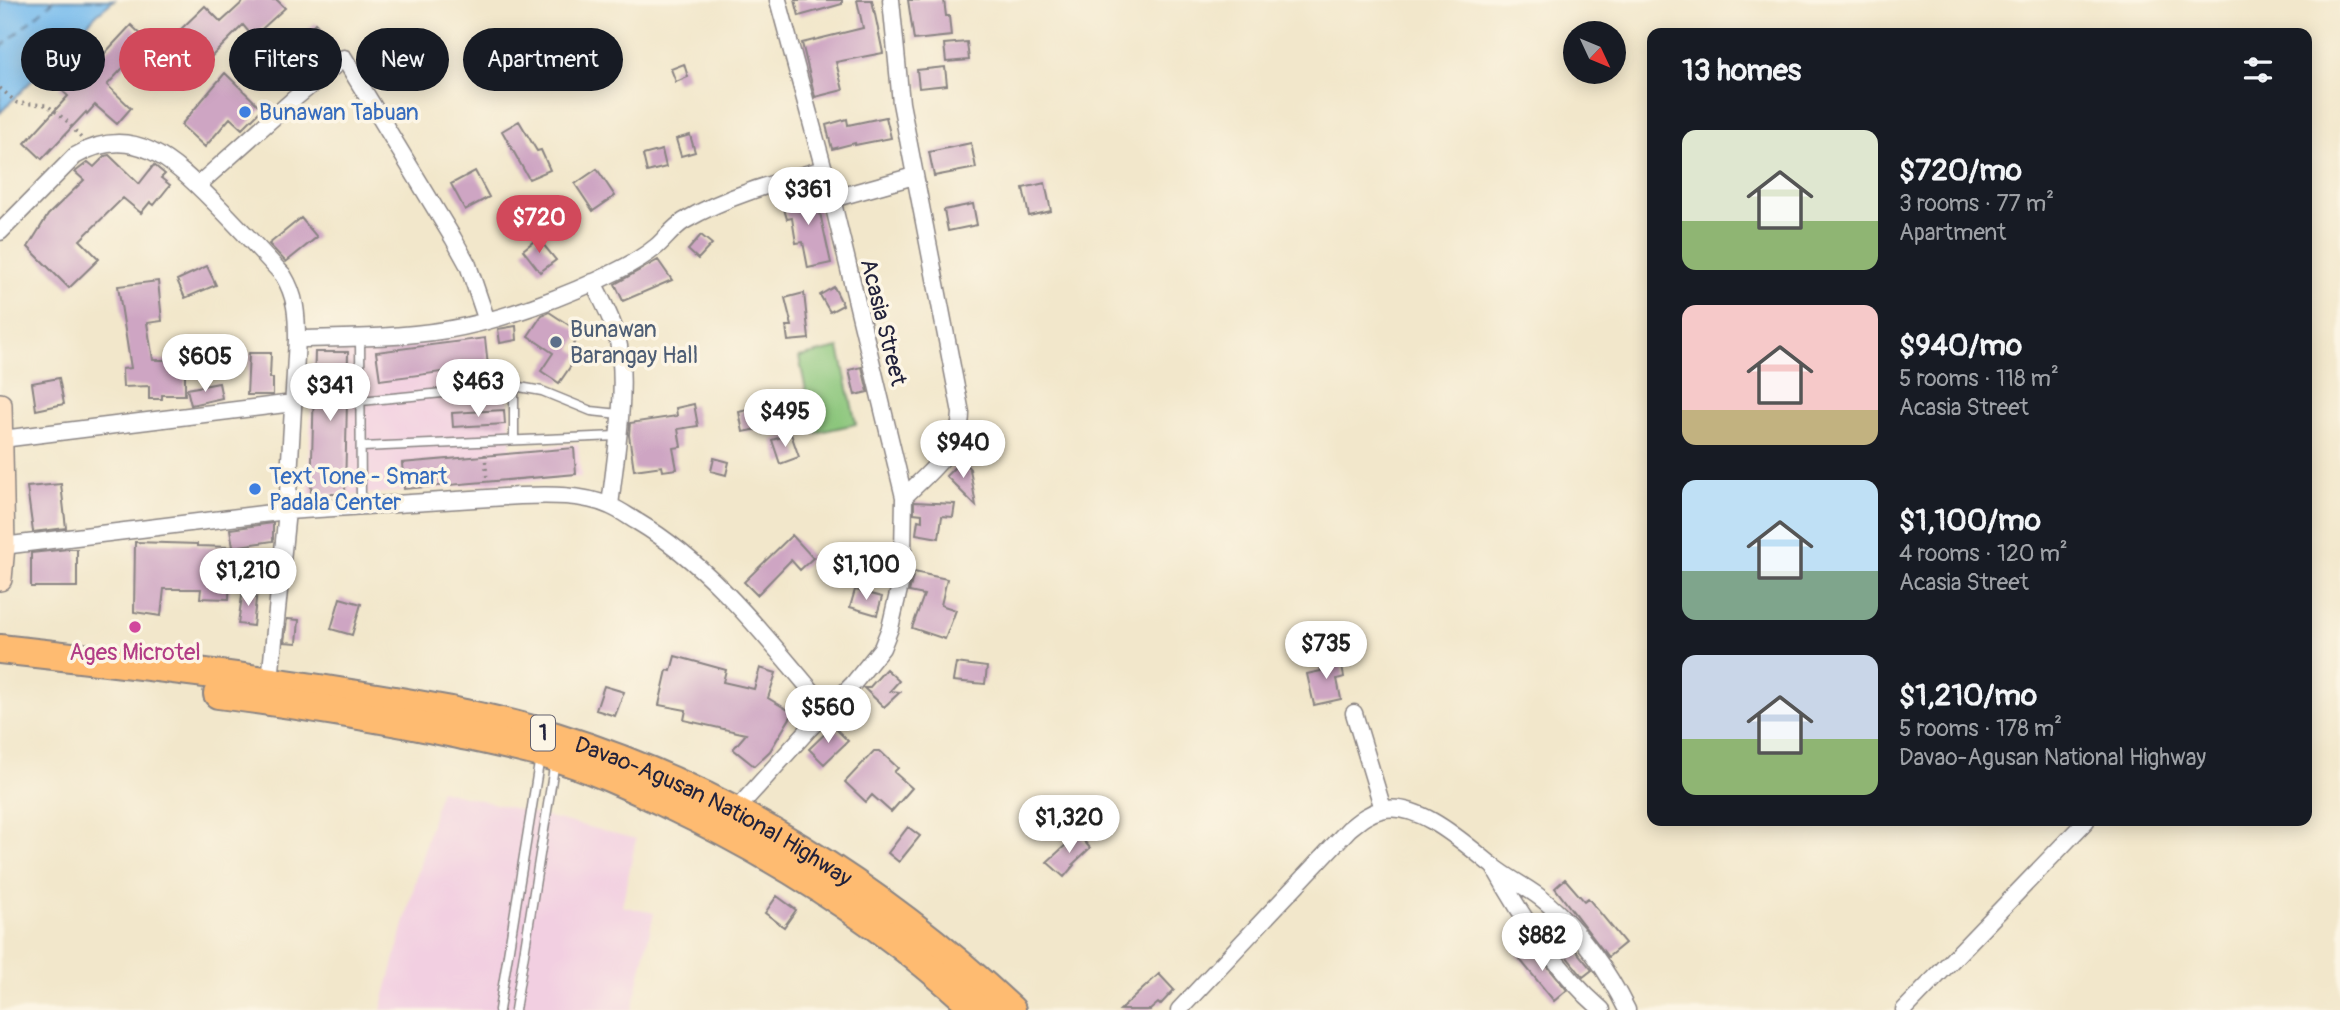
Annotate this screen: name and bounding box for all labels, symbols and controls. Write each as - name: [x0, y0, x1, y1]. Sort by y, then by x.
- north arrow: [1563, 21, 1626, 84]
- map controls: [1563, 21, 1626, 84]
- chip: Buy: [21, 28, 105, 91]
- chip: Rent: [119, 28, 215, 91]
- chip: Filters: [229, 28, 342, 91]
- chip: New: [356, 28, 449, 91]
- chip: Apartment: [463, 28, 623, 91]
- icon: filters: [2239, 51, 2277, 89]
- text: 13 homes: [1682, 52, 1801, 89]
- place label: Bunawan Tabuan: [259, 98, 419, 127]
- marker: Bunawan Tabuan: [237, 104, 253, 120]
- text: $720/mo: [1899, 152, 2022, 189]
- icon: home: [1738, 158, 1822, 242]
- pin: $361: [767, 168, 849, 227]
- text: $361: [784, 175, 832, 204]
- text: 3 rooms · 77 m²: [1899, 189, 2054, 218]
- pin: $720: [498, 196, 580, 255]
- text: $720: [512, 203, 566, 232]
- text: Apartment: [1899, 218, 2006, 247]
- street label: Acasia Street: [854, 256, 913, 389]
- place label: Bunawan Barangay Hall: [570, 315, 698, 370]
- text: $940/mo: [1899, 327, 2022, 364]
- icon: home: [1738, 333, 1822, 417]
- pin: $605: [164, 334, 246, 394]
- marker: Bunawan Barangay Hall: [548, 334, 564, 350]
- text: $605: [178, 342, 232, 371]
- pin: $463: [437, 360, 519, 419]
- pin: $341: [289, 364, 371, 423]
- text: 5 rooms · 118 m²: [1899, 364, 2059, 393]
- text: $463: [452, 367, 504, 396]
- text: $341: [306, 371, 354, 400]
- pin: $495: [744, 390, 826, 449]
- text: Acasia Street: [1899, 393, 2029, 422]
- text: $495: [760, 397, 810, 426]
- pin: $940: [922, 420, 1004, 480]
- text: $940: [936, 428, 990, 457]
- place label: Text Tone - Smart Padala Center: [269, 462, 448, 517]
- marker: Text Tone - Smart Padala Center: [247, 481, 263, 497]
- text: $1,100/mo: [1899, 502, 2041, 539]
- icon: home: [1738, 508, 1822, 592]
- text: 4 rooms · 120 m²: [1899, 539, 2068, 568]
- pin: $1,100: [809, 542, 923, 602]
- pin: $1,210: [191, 548, 305, 608]
- text: $1,100: [832, 550, 900, 579]
- text: $1,210: [216, 556, 280, 585]
- text: Acasia Street: [1899, 568, 2029, 597]
- marker: Ages Microtel: [127, 619, 143, 635]
- pin: $735: [1285, 622, 1367, 681]
- text: $735: [1301, 629, 1351, 658]
- place label: Ages Microtel: [69, 638, 201, 667]
- text: $1,210/mo: [1899, 677, 2037, 714]
- icon: home: [1738, 683, 1822, 767]
- pin: $560: [787, 686, 869, 745]
- text: $560: [801, 693, 855, 722]
- text: 5 rooms · 178 m²: [1899, 714, 2062, 743]
- road number: 1: [531, 716, 555, 750]
- street label: Davao-Agusan National Highway: [571, 730, 858, 893]
- text: Davao-Agusan National Highway: [1899, 743, 2206, 772]
- pin: $1,320: [1012, 796, 1126, 855]
- text: $1,320: [1035, 803, 1103, 832]
- pin: $882: [1501, 914, 1583, 973]
- text: $882: [1518, 921, 1566, 950]

